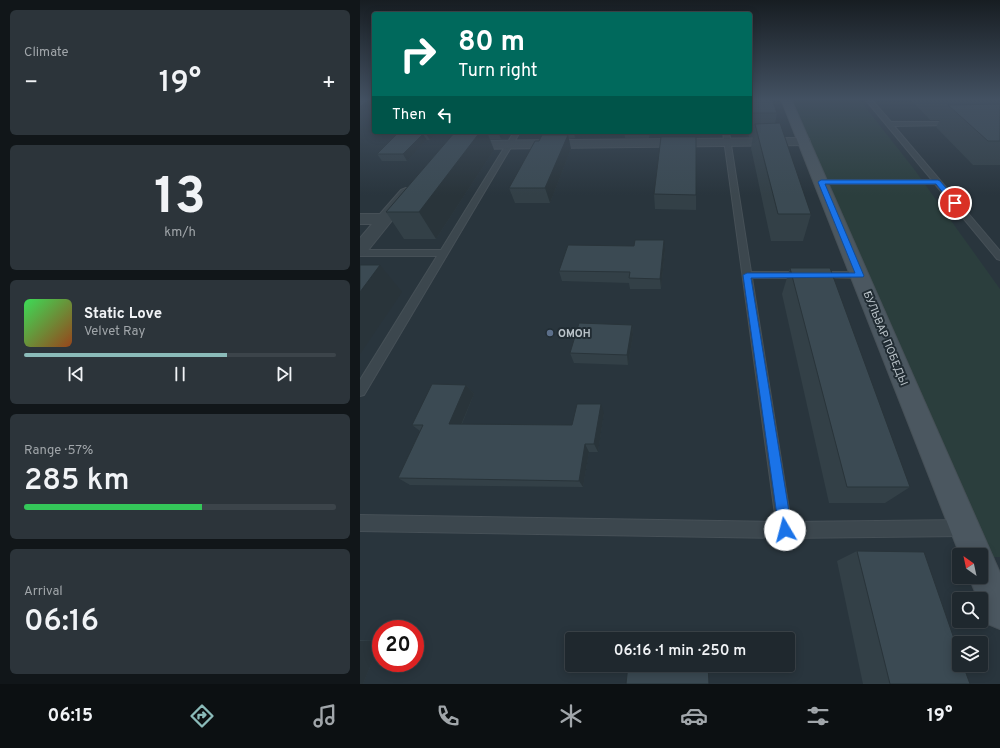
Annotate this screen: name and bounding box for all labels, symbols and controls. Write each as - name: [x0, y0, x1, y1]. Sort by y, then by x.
- text: 80 m: [458, 25, 525, 61]
- icon: right: [392, 28, 444, 80]
- text: Climate: [24, 45, 69, 61]
- text: Turn right: [458, 60, 538, 83]
- text: 19°: [159, 65, 201, 102]
- text: −: [24, 70, 38, 97]
- text: +: [322, 70, 336, 97]
- icon: left: [434, 104, 456, 126]
- text: Then: [392, 106, 426, 125]
- text: 13: [154, 166, 206, 232]
- pin: [938, 186, 972, 220]
- icon: arrive: [944, 192, 966, 214]
- text: km/h: [164, 225, 196, 241]
- street label: БУЛЬВАР ПОБЕДЫ: [860, 289, 910, 388]
- text: Static Love: [84, 305, 162, 324]
- text: Velvet Ray: [84, 324, 145, 340]
- place label: ОМОН: [558, 327, 591, 341]
- marker: ОМОН: [545, 328, 555, 338]
- icon: previous: [65, 363, 87, 385]
- icon: pause: [169, 363, 191, 385]
- icon: next: [273, 363, 295, 385]
- text: Range · 57%: [24, 443, 93, 459]
- text: 285 km: [24, 463, 129, 500]
- position arrow: [764, 509, 806, 551]
- north arrow: [952, 548, 988, 584]
- map controls: [952, 548, 988, 672]
- text: Arrival: [24, 584, 63, 600]
- button: search: [952, 592, 988, 628]
- text: 06:16: [24, 604, 99, 641]
- speed limit sign: 20: [372, 620, 424, 672]
- button: layers: [952, 636, 988, 672]
- text: 06:16 · 1 min · 250 m: [614, 642, 746, 661]
- icon: directions: [188, 702, 216, 730]
- icon: music: [311, 702, 339, 730]
- icon: phone: [434, 702, 462, 730]
- icon: climate: [557, 702, 585, 730]
- icon: car: [680, 702, 708, 730]
- icon: filters: [804, 702, 832, 730]
- text: 06:15: [48, 705, 93, 728]
- text: 19°: [927, 705, 952, 728]

